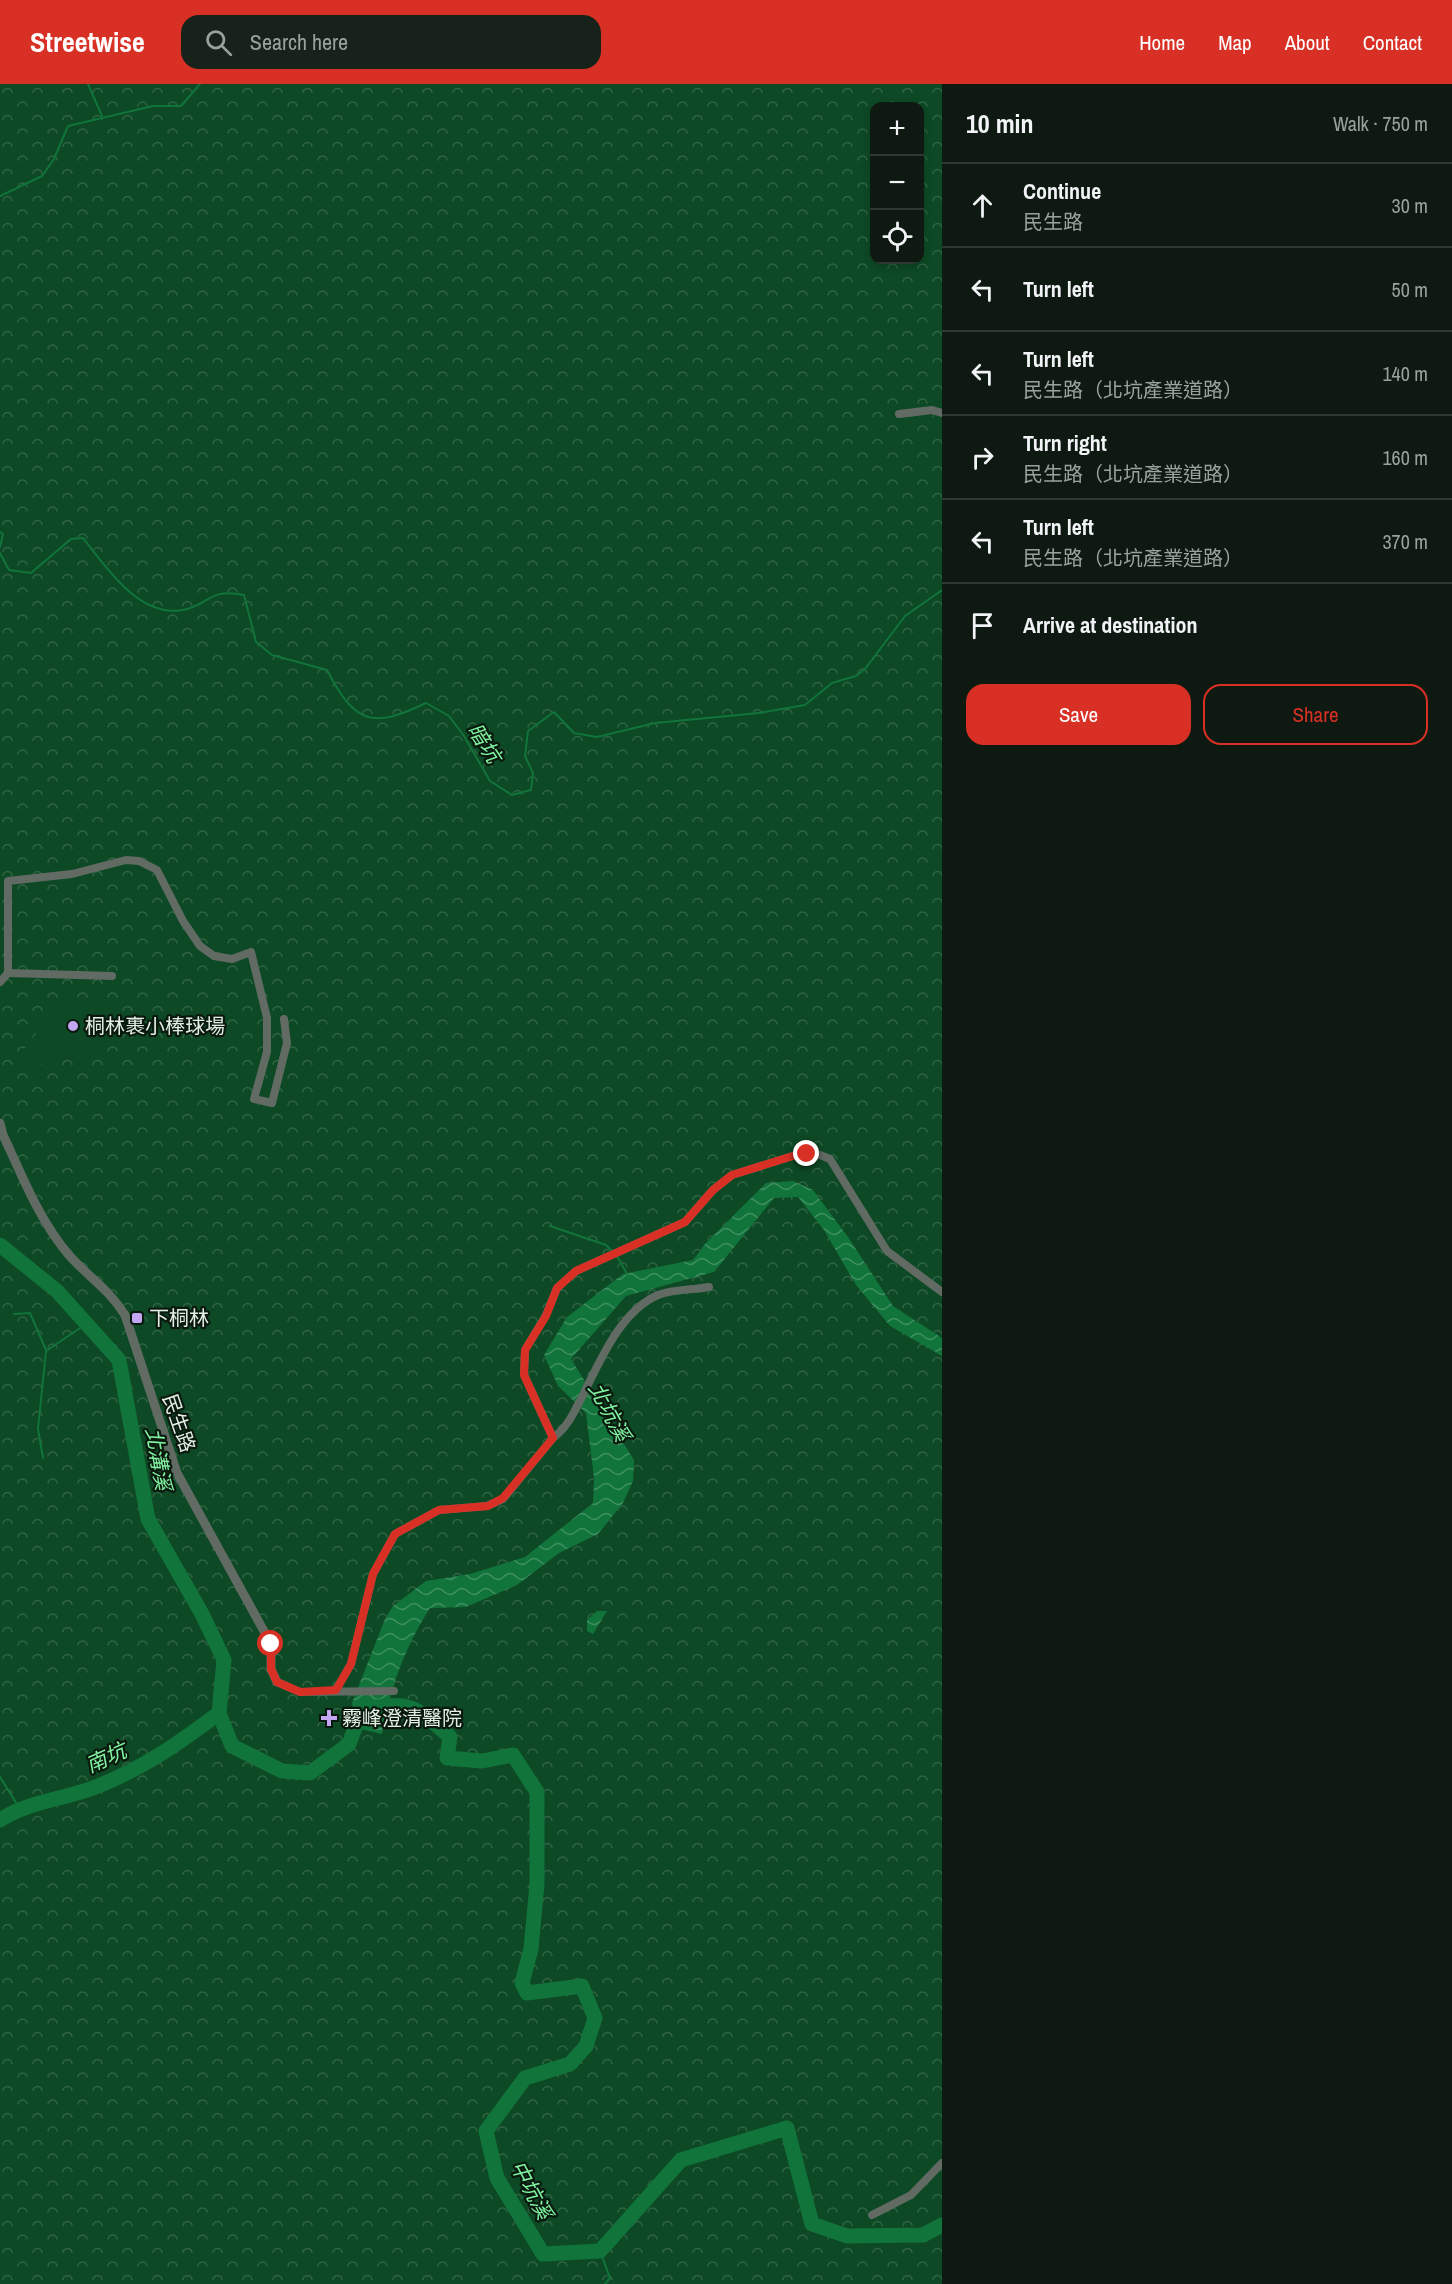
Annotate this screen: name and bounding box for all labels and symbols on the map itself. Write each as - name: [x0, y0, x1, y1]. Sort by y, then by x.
- water label: 暗坑: [461, 717, 510, 771]
- place label: 桐林裹小棒球場: [85, 1012, 225, 1039]
- marker: 桐林裹小棒球場: [66, 1019, 80, 1033]
- route end: [793, 1140, 819, 1166]
- place label: 下桐林: [149, 1304, 209, 1331]
- marker: 下桐林: [130, 1311, 144, 1325]
- water label: 北坑溪: [582, 1377, 638, 1449]
- street label: 民生路: [157, 1390, 202, 1456]
- water label: 北溝溪: [139, 1425, 179, 1495]
- route start: [257, 1630, 283, 1656]
- place label: 霧峰澄清醫院: [342, 1704, 462, 1731]
- marker: 霧峰澄清醫院: [320, 1709, 338, 1727]
- water label: 南坑: [81, 1735, 134, 1779]
- water label: 中坑溪: [504, 2155, 560, 2227]

